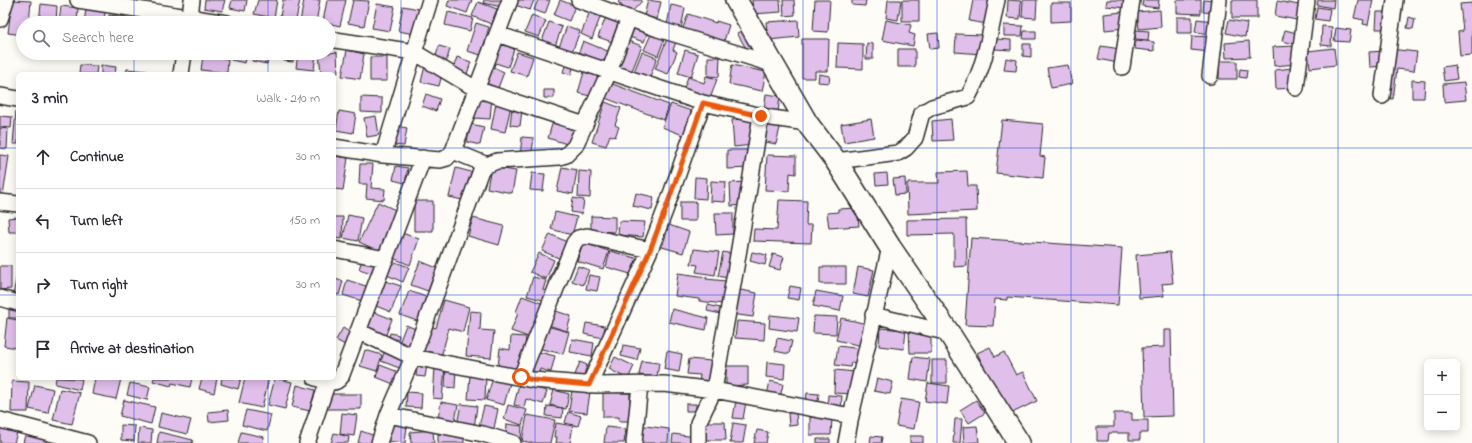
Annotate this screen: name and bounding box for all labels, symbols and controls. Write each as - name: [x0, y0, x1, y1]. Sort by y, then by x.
- search box: [16, 16, 336, 60]
- icon: search: [30, 27, 52, 49]
- text: Search here: [62, 27, 134, 49]
- text: 3 min: [32, 86, 68, 111]
- text: Walk · 210 m: [256, 89, 320, 108]
- route end: [752, 107, 770, 125]
- icon: ahead: [32, 146, 54, 168]
- text: Continue: [70, 146, 124, 168]
- text: 30 m: [296, 147, 320, 166]
- icon: left: [32, 210, 54, 232]
- text: Turn left: [70, 210, 123, 232]
- text: 150 m: [289, 211, 320, 230]
- icon: right: [32, 274, 54, 296]
- text: Turn right: [70, 274, 128, 296]
- text: 30 m: [296, 275, 320, 294]
- icon: arrive: [32, 338, 54, 360]
- text: Arrive at destination: [70, 338, 194, 360]
- map controls: [1424, 359, 1460, 431]
- button: +: [1424, 359, 1460, 395]
- route start: [512, 368, 530, 386]
- button: −: [1424, 395, 1460, 431]

